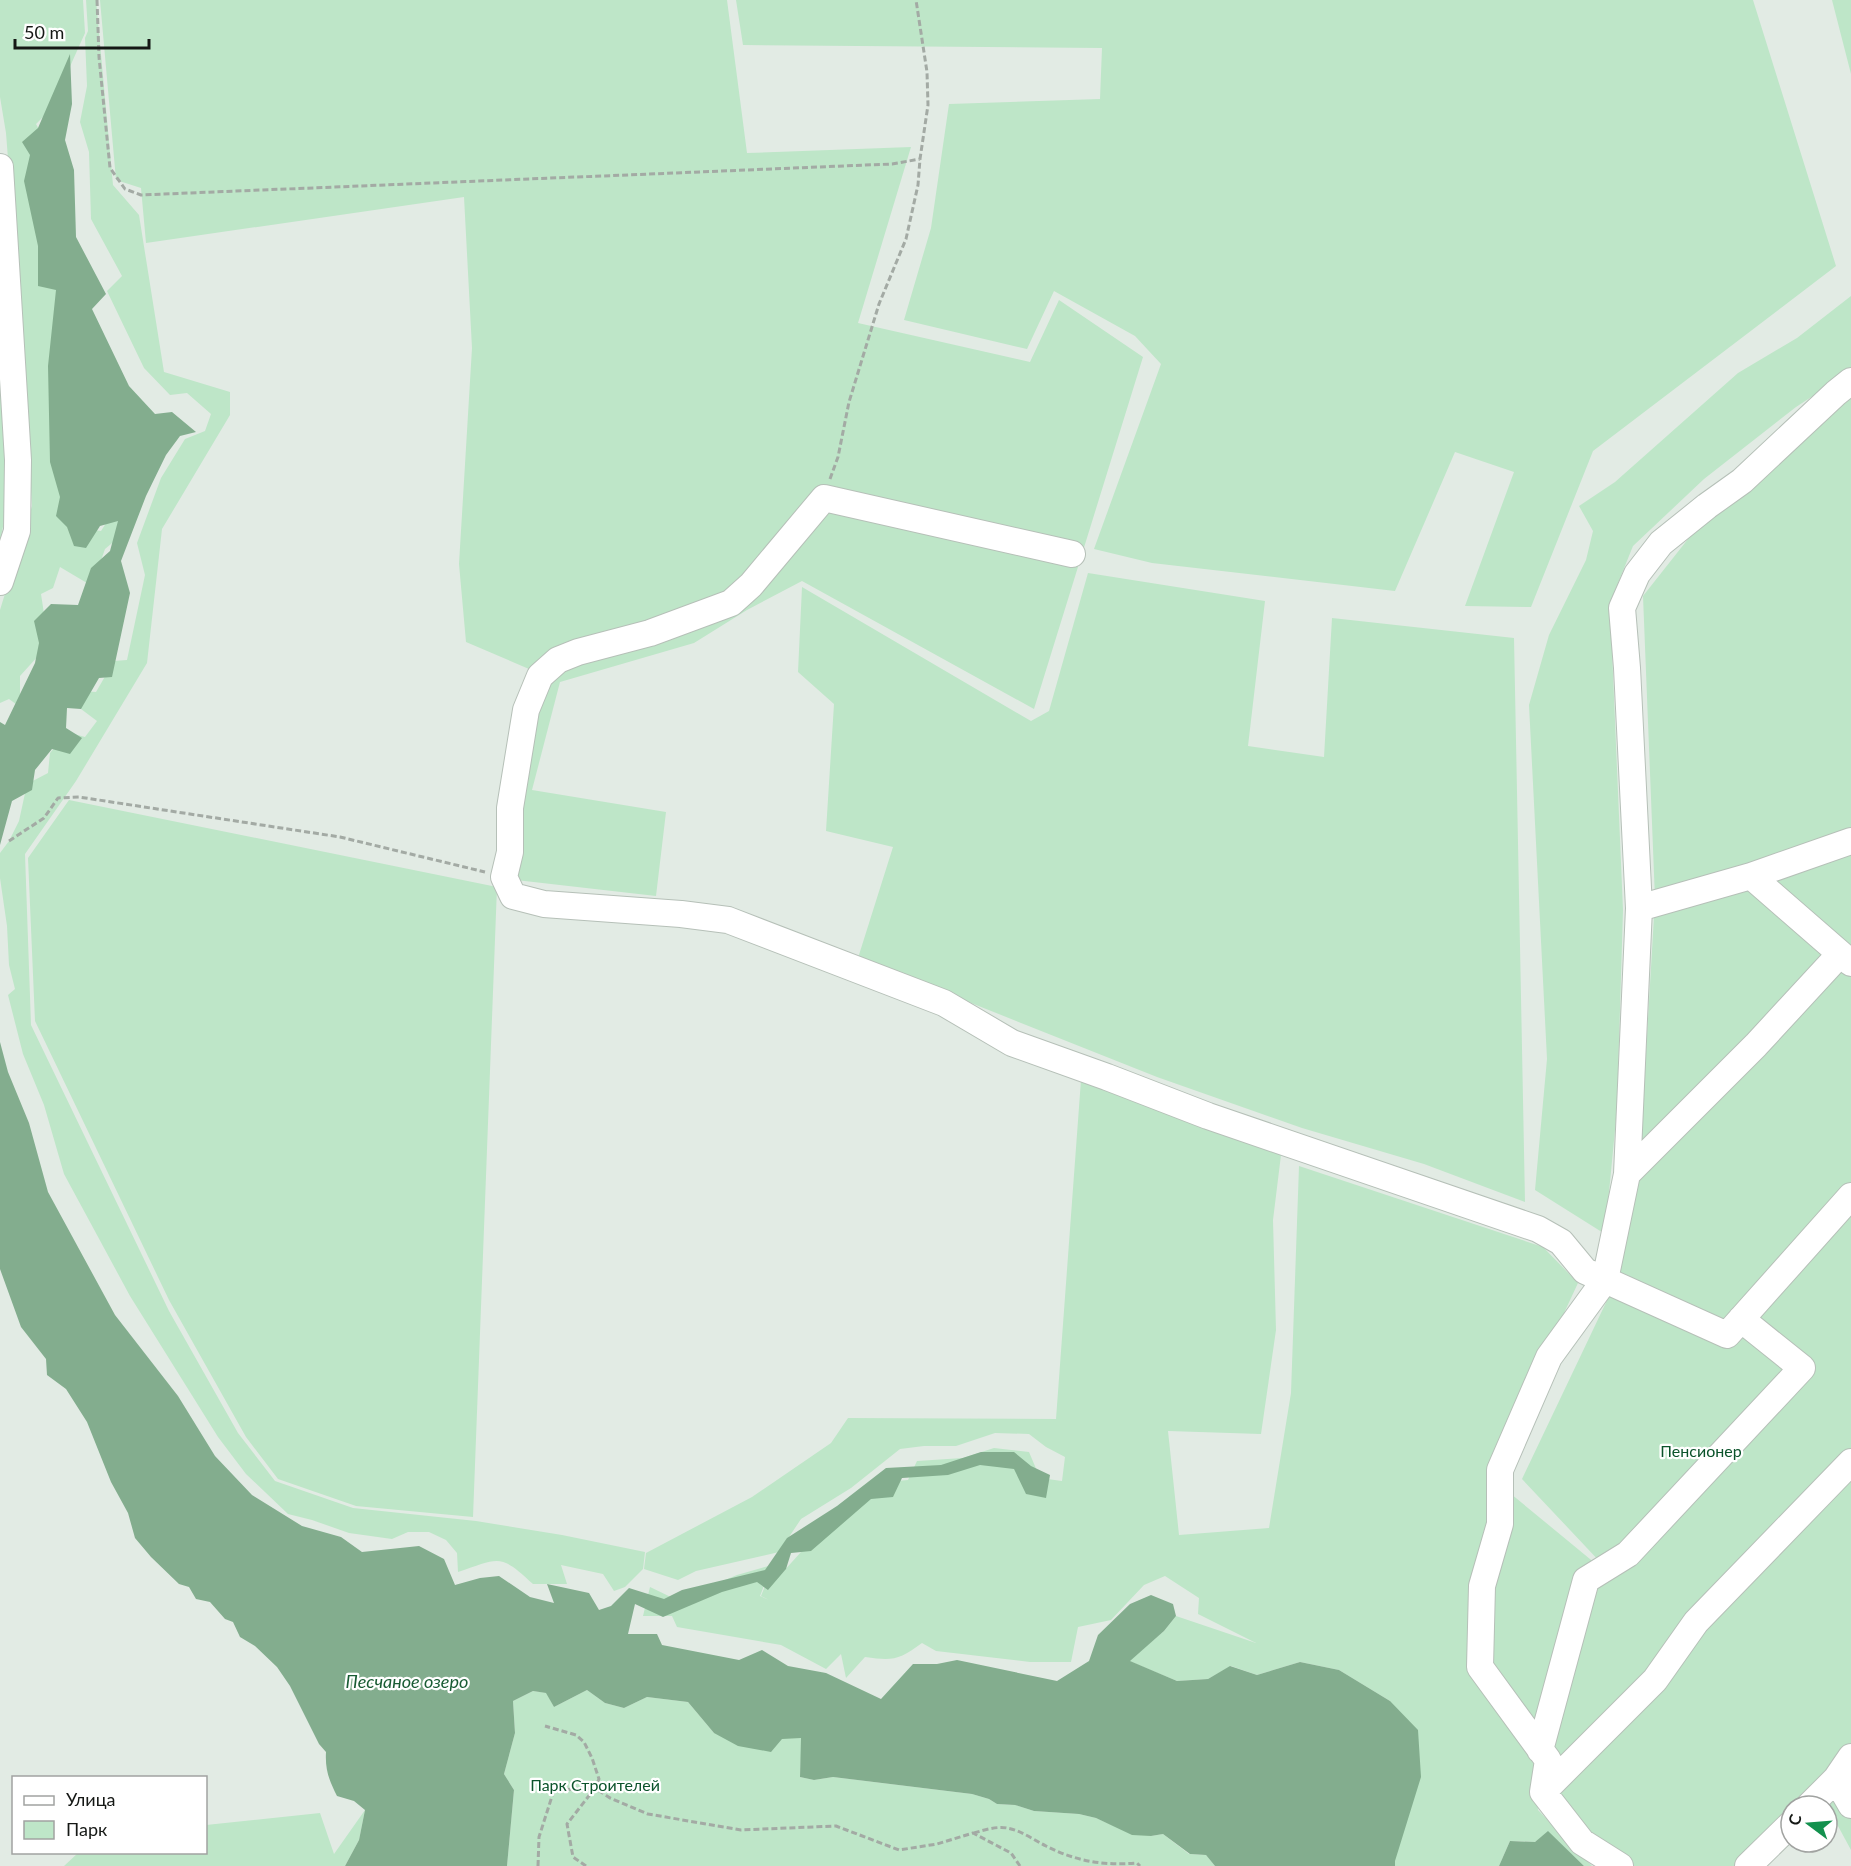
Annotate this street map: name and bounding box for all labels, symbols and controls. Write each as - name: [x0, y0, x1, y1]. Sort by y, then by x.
- scale bar: [15, 12, 148, 50]
- text: 50 m: [24, 21, 64, 43]
- park label: Пенсионер: [1660, 1441, 1742, 1460]
- water label: Песчаное озеро: [346, 1670, 468, 1692]
- park label: Парк Строителей: [530, 1775, 660, 1794]
- legend: [12, 1776, 207, 1854]
- text: Улица: [66, 1788, 116, 1810]
- north arrow: [1779, 1794, 1839, 1854]
- text: С: [1784, 1812, 1805, 1827]
- text: Парк: [66, 1818, 108, 1840]

